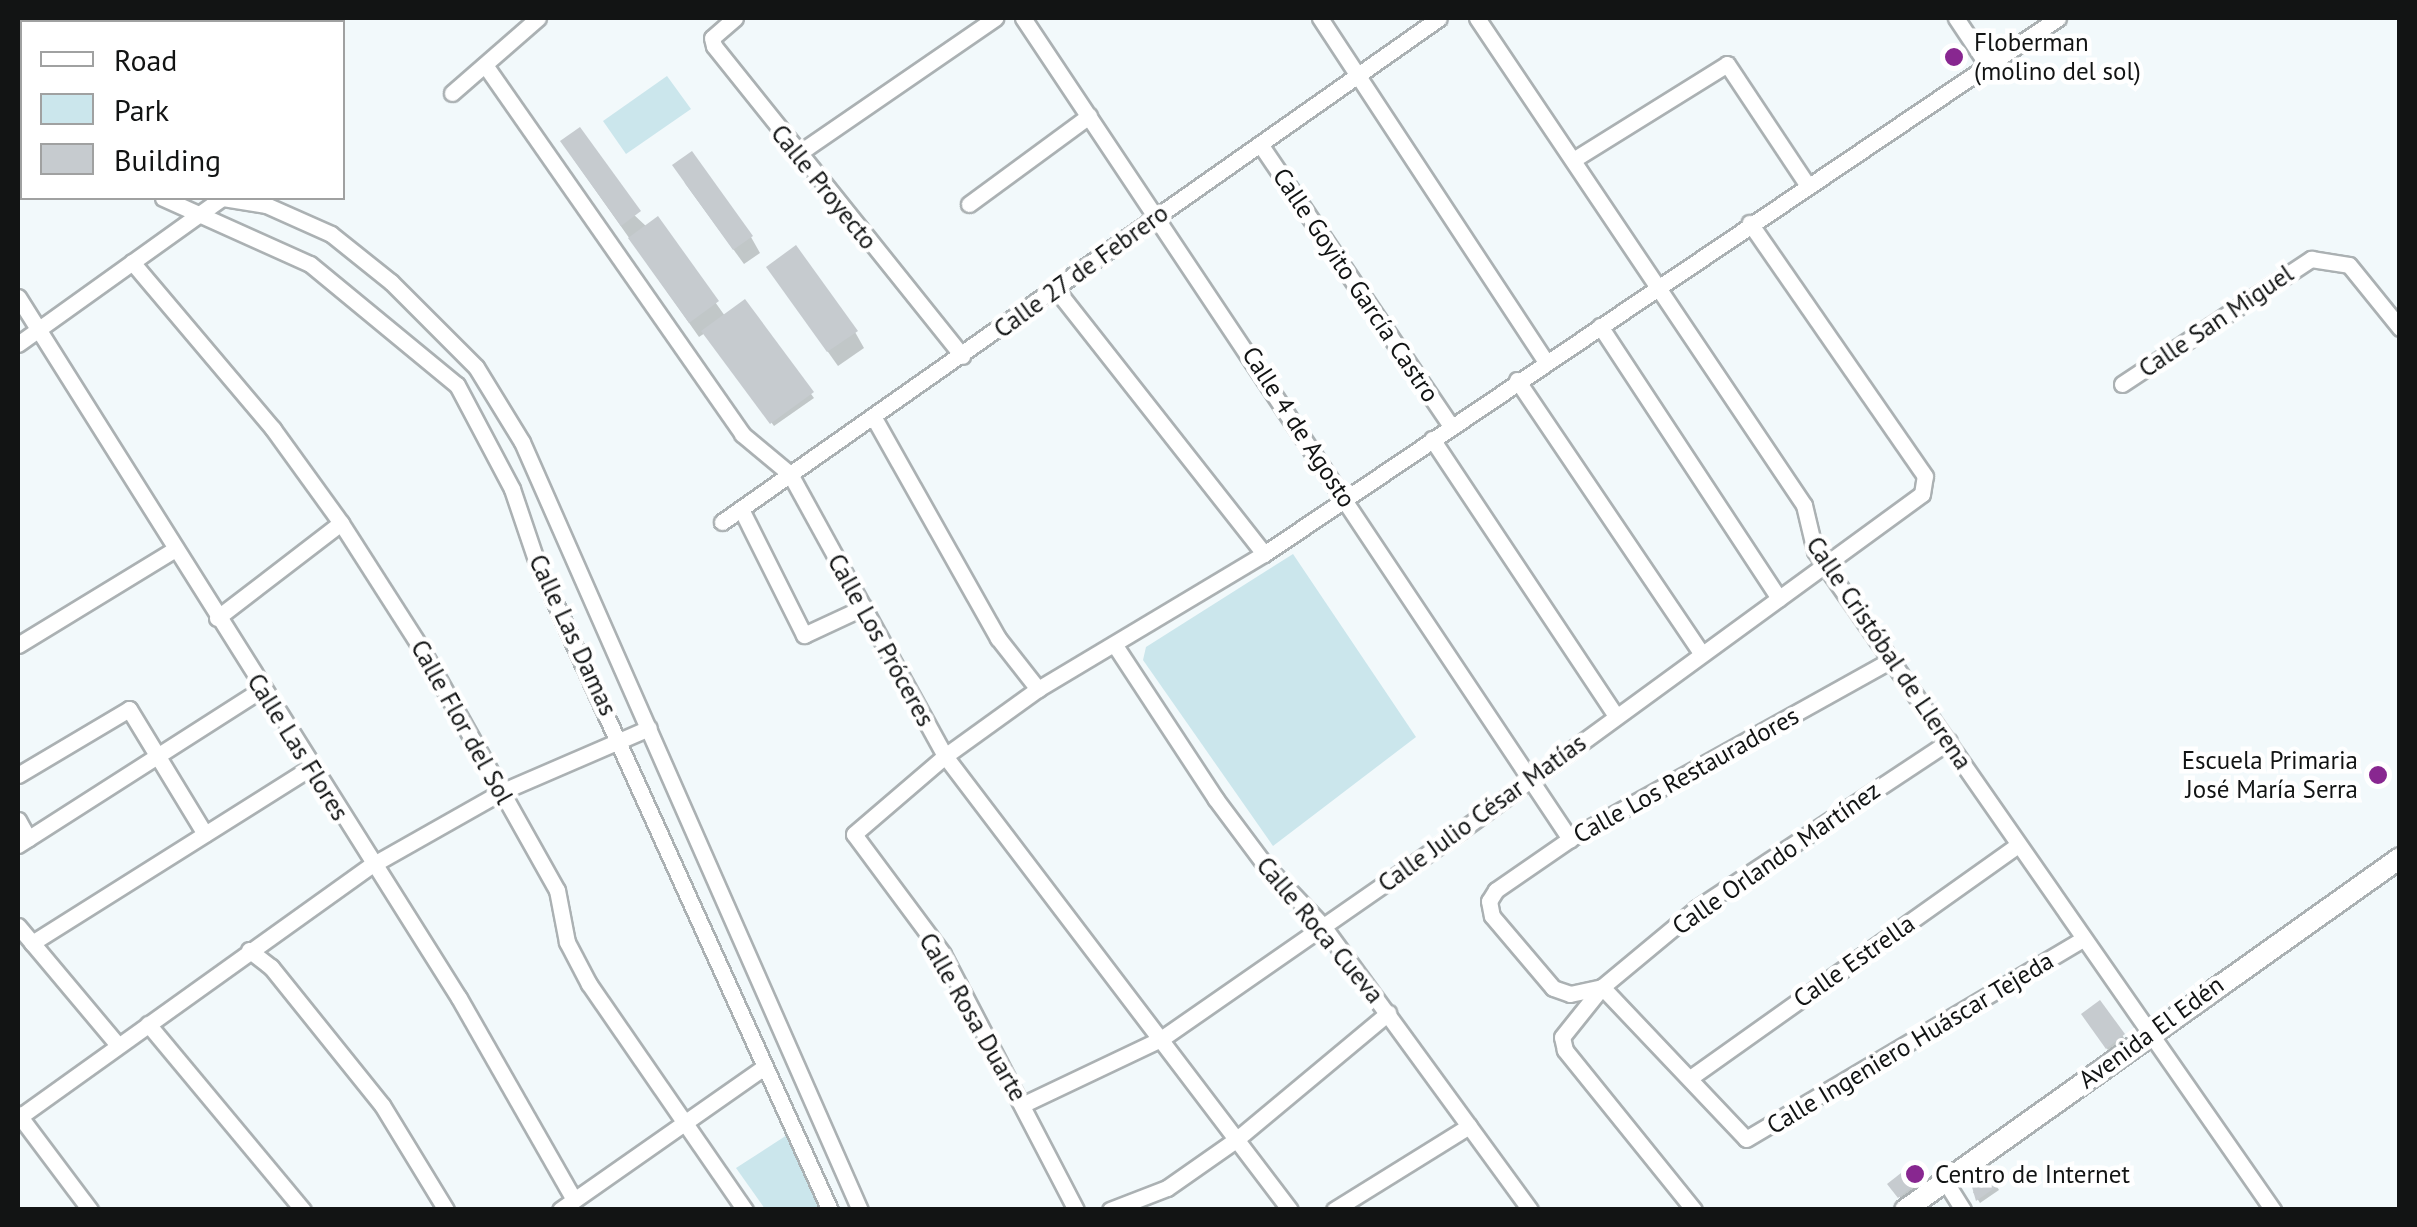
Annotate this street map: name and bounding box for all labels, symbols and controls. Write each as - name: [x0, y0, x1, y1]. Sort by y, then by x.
- legend: [20, 20, 345, 200]
- place label: Floberman (molino del sol): [1974, 28, 2141, 87]
- text: Road: [114, 40, 178, 79]
- marker: Floberman (molino del sol): [1943, 46, 1965, 68]
- text: Park: [114, 90, 169, 129]
- street label: Calle Proyecto: [765, 119, 883, 255]
- text: Building: [114, 140, 221, 179]
- street label: Calle Goyito García Castro: [1266, 162, 1446, 408]
- street label: Calle 27 de Febrero: [988, 197, 1174, 345]
- street label: Calle San Miguel: [2133, 258, 2299, 384]
- street label: Calle 4 de Agosto: [1236, 341, 1362, 513]
- street label: Calle Cristóbal de Llerena: [1800, 531, 1978, 775]
- street label: Calle Los Próceres: [821, 549, 941, 731]
- street label: Calle Las Damas: [523, 550, 623, 720]
- street label: Calle Flor del Sol: [404, 635, 520, 809]
- street label: Calle Las Flores: [241, 668, 355, 826]
- street label: Calle Los Restauradores: [1568, 701, 1804, 849]
- street label: Calle Julio César Matías: [1372, 728, 1592, 898]
- place label: Escuela Primaria José María Serra: [2182, 746, 2358, 805]
- marker: Escuela Primaria José María Serra: [2367, 764, 2389, 786]
- street label: Calle Orlando Martínez: [1666, 775, 1886, 941]
- street label: Calle Roca Cueva: [1250, 851, 1390, 1009]
- street label: Calle Estrella: [1788, 908, 1920, 1014]
- street label: Calle Rosa Duarte: [913, 928, 1033, 1106]
- street label: Calle Ingeniero Huáscar Tejeda: [1761, 945, 2059, 1141]
- street label: Avenida El Edén: [2073, 969, 2229, 1095]
- place label: Centro de Internet: [1935, 1159, 2130, 1189]
- marker: Centro de Internet: [1904, 1163, 1926, 1185]

